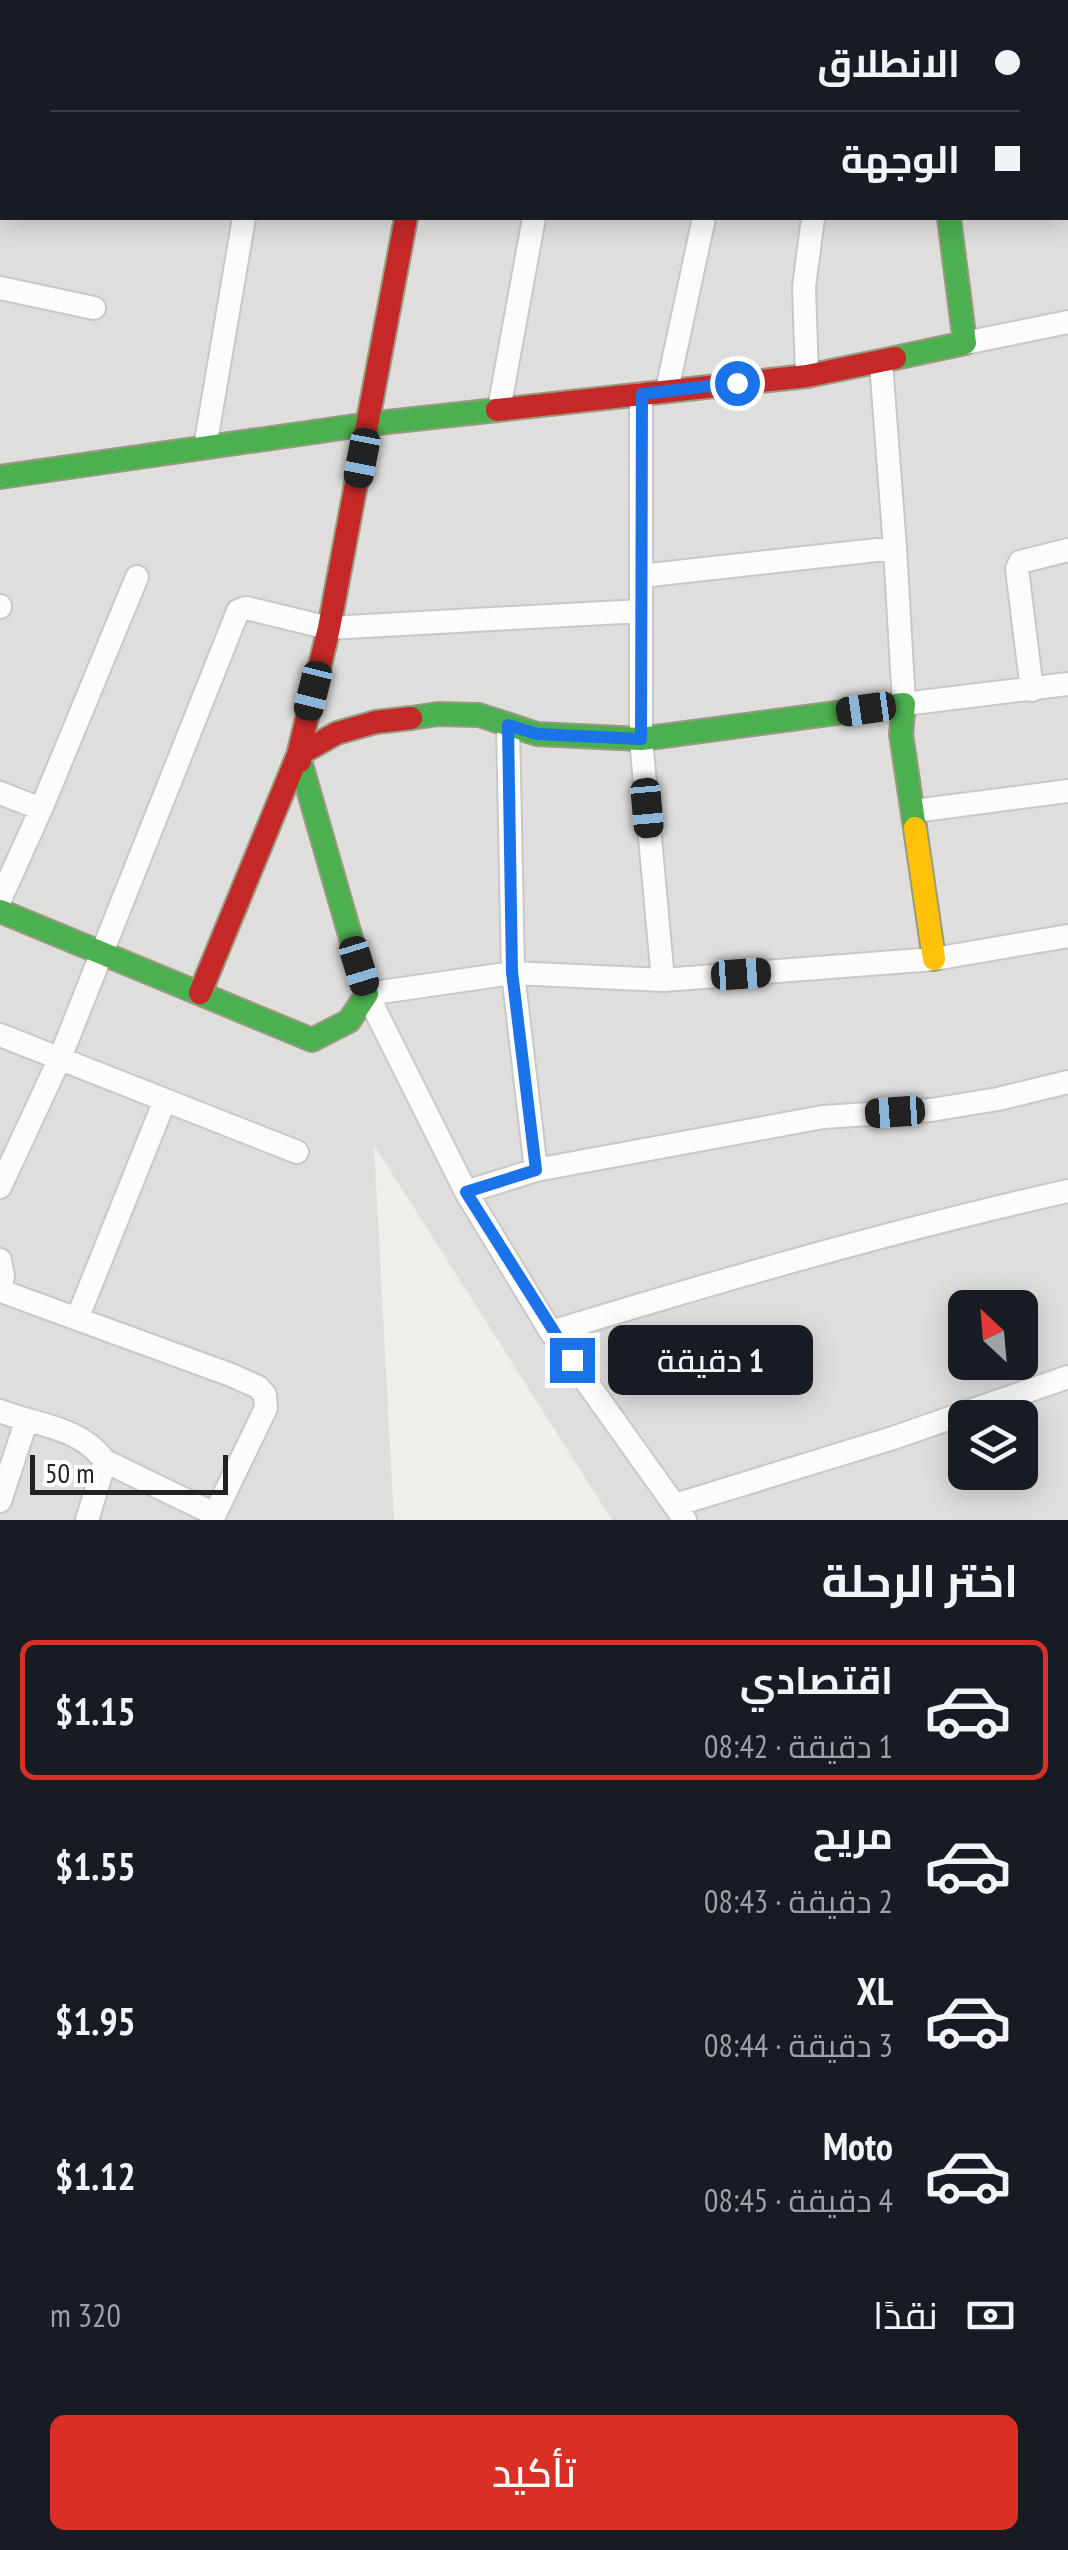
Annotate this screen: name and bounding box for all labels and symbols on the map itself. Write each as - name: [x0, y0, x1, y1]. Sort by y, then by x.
- route start: [715, 361, 760, 406]
- car: [342, 426, 382, 490]
- car: [291, 658, 335, 724]
- car: [834, 690, 898, 728]
- car: [629, 777, 665, 839]
- car: [336, 933, 382, 999]
- car: [710, 957, 772, 991]
- car: [864, 1095, 926, 1129]
- north arrow: [948, 1290, 1038, 1380]
- callout: 1 دقيقة: [607, 1325, 812, 1395]
- route end: [550, 1338, 595, 1383]
- scale bar: [30, 1450, 228, 1494]

